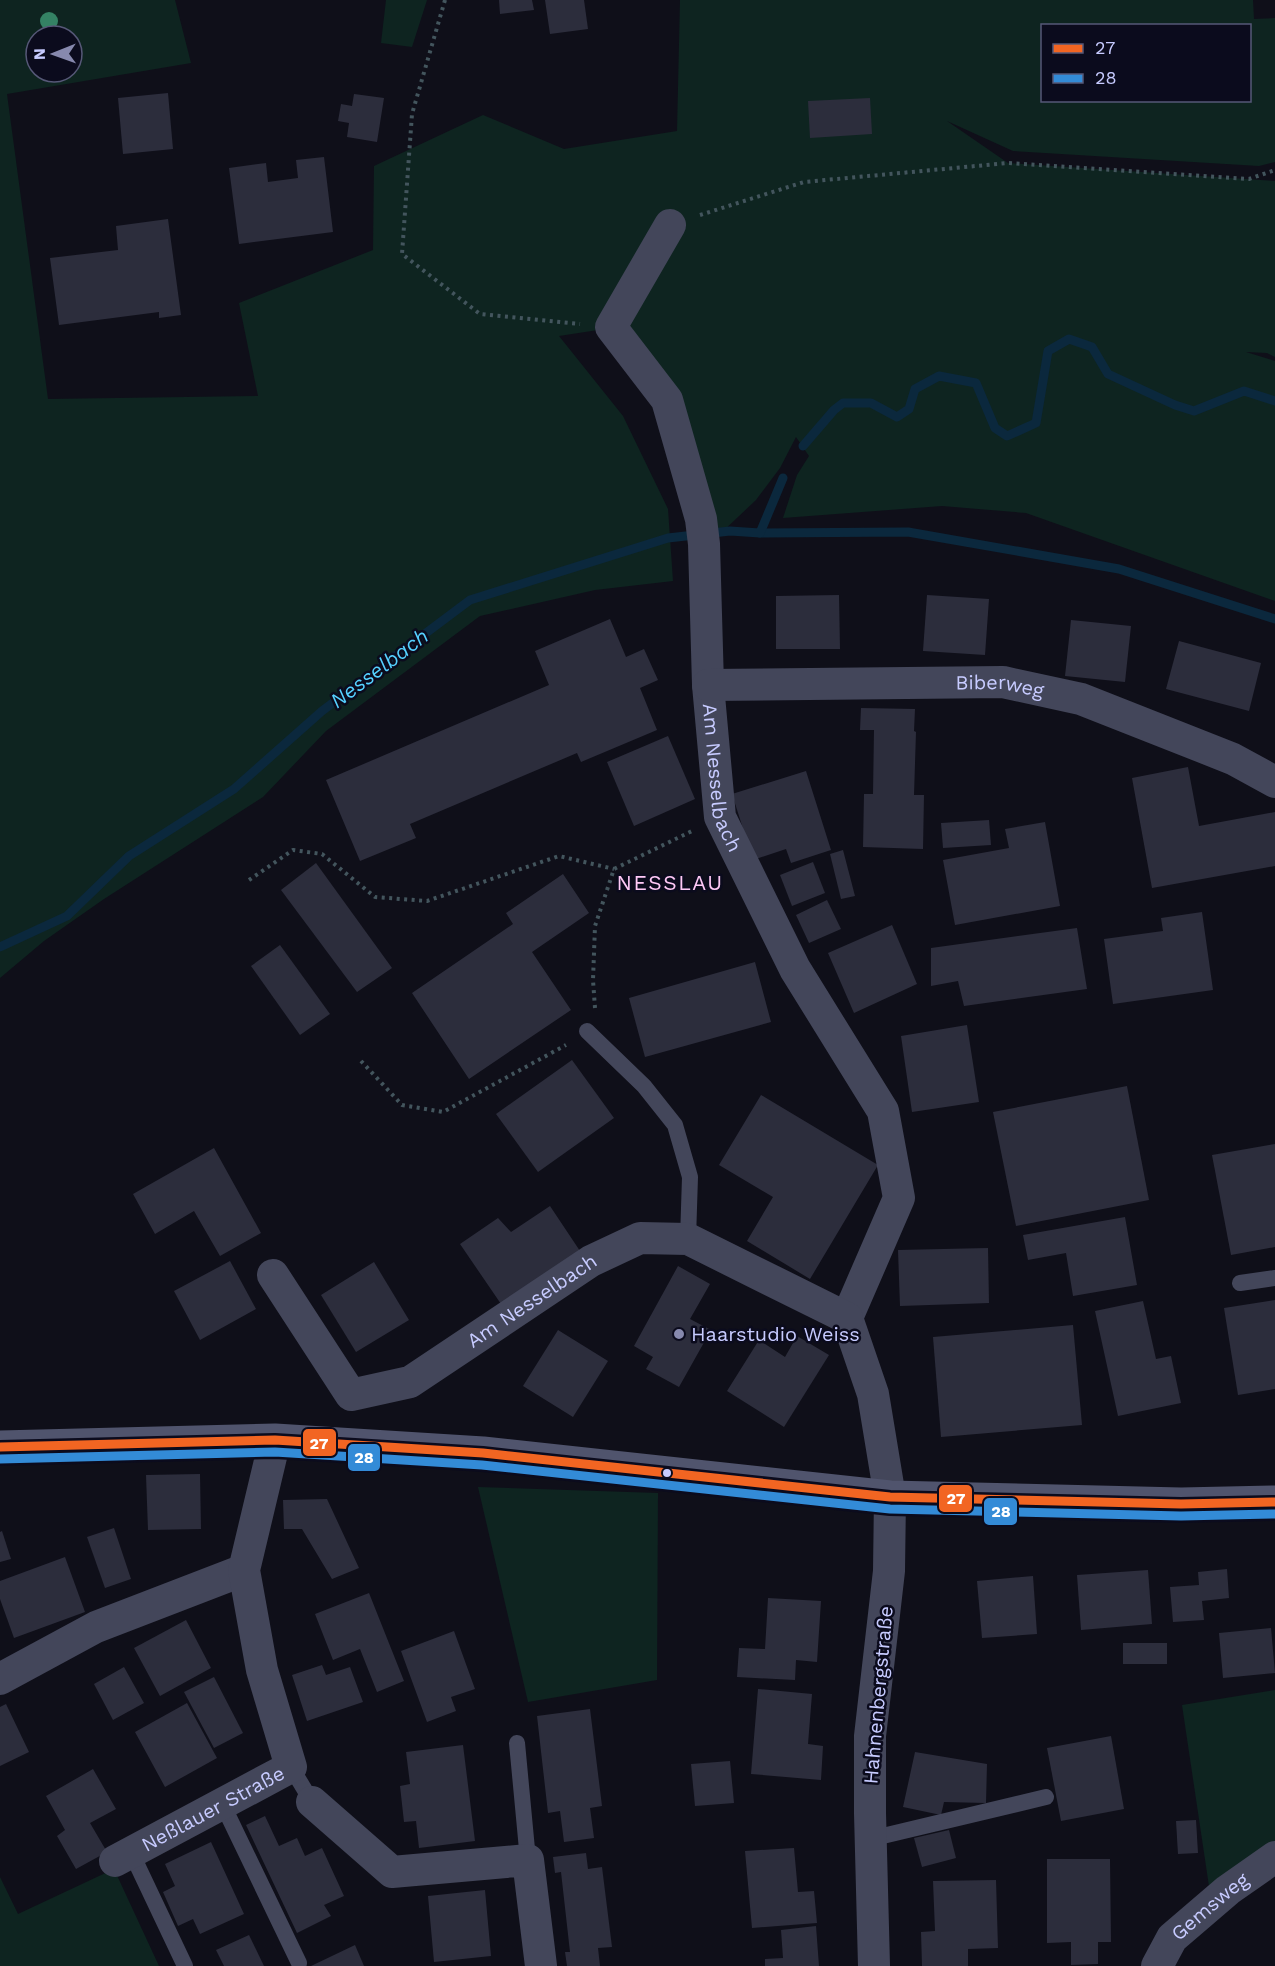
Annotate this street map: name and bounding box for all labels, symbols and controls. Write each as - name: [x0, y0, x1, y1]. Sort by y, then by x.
- north arrow: [24, 24, 84, 84]
- legend: [1041, 24, 1251, 102]
- text: 27: [1095, 37, 1115, 58]
- text: N: [30, 48, 49, 60]
- text: 28: [1095, 67, 1117, 88]
- water label: Nesselbach: [325, 623, 433, 713]
- street label: Biberweg: [955, 670, 1047, 703]
- street label: Am Nesselbach: [698, 702, 747, 856]
- district label: NESSLAU: [616, 870, 724, 895]
- street label: Am Nesselbach: [462, 1249, 601, 1353]
- place label: Haarstudio Weiss: [691, 1322, 860, 1346]
- marker: Haarstudio Weiss: [672, 1327, 686, 1341]
- line badge: 27: [302, 1428, 337, 1457]
- text: 27: [310, 1434, 329, 1453]
- line badge: 28: [347, 1443, 381, 1472]
- text: 28: [354, 1448, 374, 1467]
- unlabelled marker: [661, 1467, 673, 1479]
- line badge: 27: [938, 1484, 973, 1513]
- text: 27: [947, 1489, 966, 1508]
- line badge: 28: [983, 1497, 1018, 1526]
- text: 28: [991, 1502, 1011, 1521]
- street label: Hahnenbergstraße: [858, 1605, 898, 1785]
- street label: Neßlauer Straße: [137, 1761, 289, 1857]
- street label: Gemsweg: [1166, 1867, 1253, 1946]

